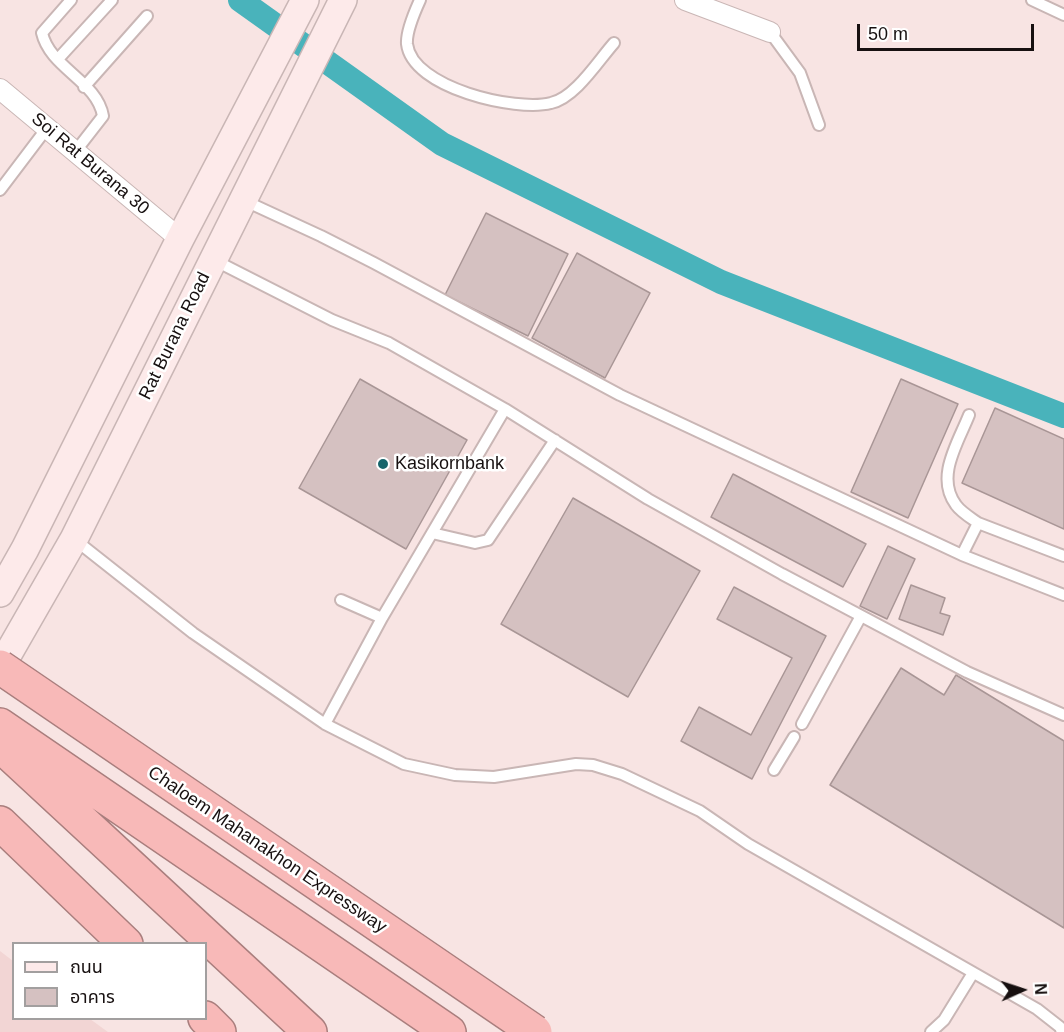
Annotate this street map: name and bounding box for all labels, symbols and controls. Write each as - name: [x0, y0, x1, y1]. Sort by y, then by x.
- scale bar: [860, 12, 1037, 50]
- text: 50 m: [868, 24, 908, 44]
- street label: Soi Rat Burana 30: [27, 108, 153, 220]
- street label: Rat Burana Road: [135, 269, 215, 403]
- place label: Kasikornbank: [395, 453, 504, 475]
- marker: Kasikornbank: [376, 457, 390, 471]
- street label: Chaloem Mahanakhon Expressway: [144, 762, 390, 938]
- legend: [12, 942, 207, 1020]
- text: ถนน: [70, 957, 103, 977]
- north arrow: [992, 960, 1052, 1020]
- text: N: [1032, 983, 1049, 995]
- text: อาคาร: [70, 987, 115, 1007]

